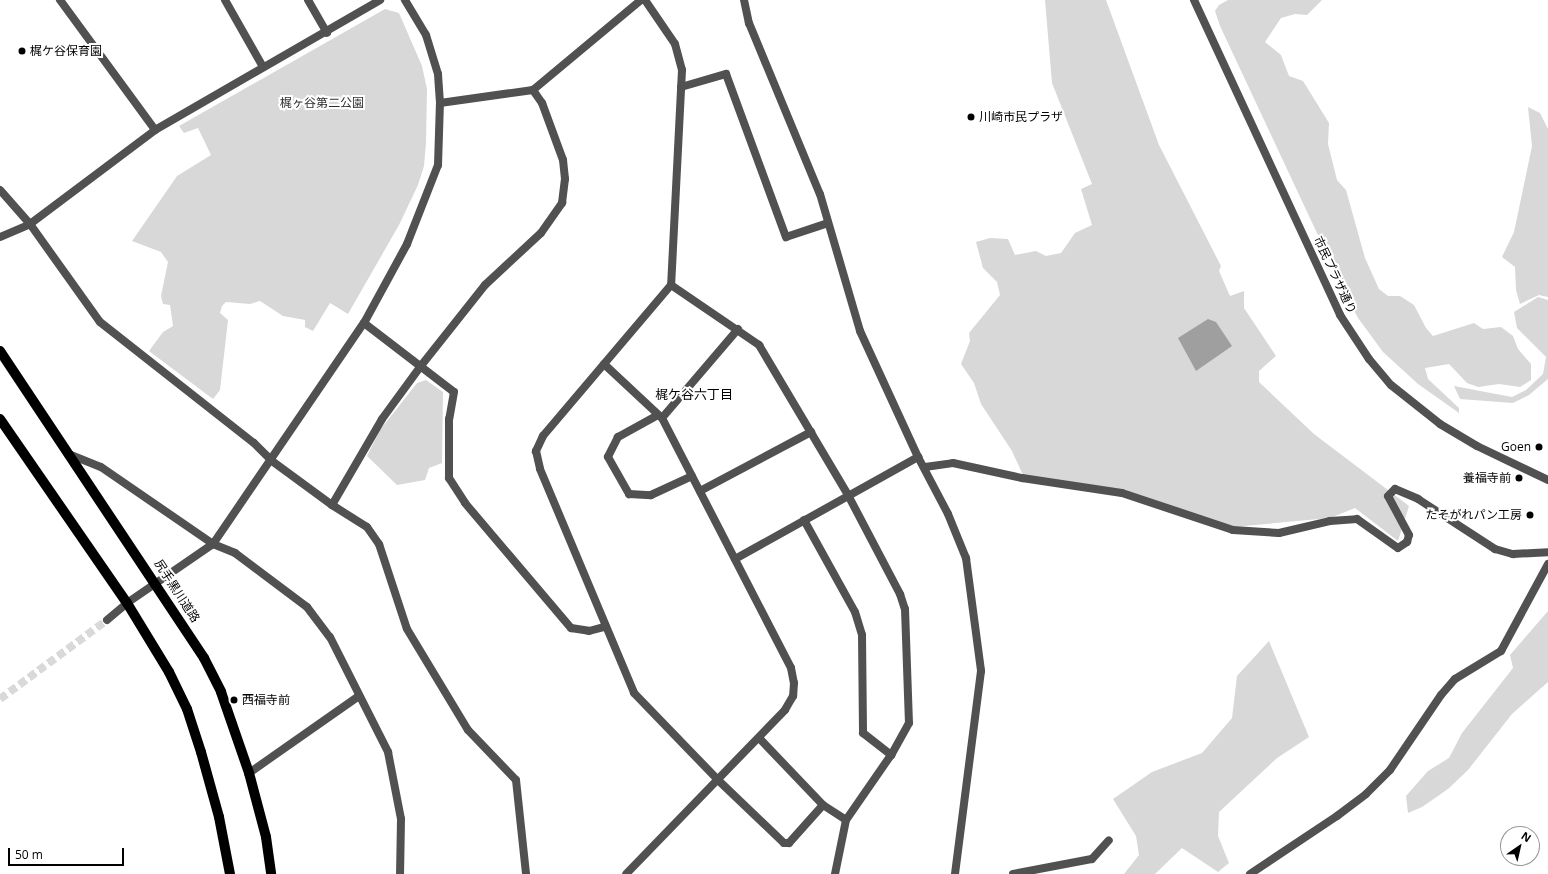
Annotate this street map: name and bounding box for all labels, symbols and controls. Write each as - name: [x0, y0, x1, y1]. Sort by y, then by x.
- place label: 梶ケ谷保育園: [30, 44, 102, 58]
- marker: 梶ケ谷保育園: [17, 46, 27, 56]
- park label: 梶ヶ谷第二公園: [280, 96, 364, 110]
- place label: 川崎市民プラザ: [979, 110, 1063, 124]
- marker: 川崎市民プラザ: [966, 112, 976, 122]
- street label: 市民プラザ通り: [1311, 234, 1359, 316]
- district label: 梶ケ谷六丁目: [655, 386, 733, 402]
- place label: Goen: [1501, 440, 1531, 454]
- marker: Goen: [1534, 442, 1544, 452]
- place label: 養福寺前: [1463, 471, 1511, 485]
- marker: 養福寺前: [1514, 473, 1524, 483]
- place label: たそがれパン工房: [1426, 508, 1522, 522]
- marker: たそがれパン工房: [1525, 510, 1535, 520]
- street label: 尻手黒川道路: [151, 557, 203, 625]
- place label: 西福寺前: [242, 693, 290, 707]
- marker: 西福寺前: [229, 695, 239, 705]
- north arrow: [1500, 826, 1540, 866]
- text: N: [1519, 828, 1534, 845]
- scale bar: [10, 840, 126, 866]
- text: 50 m: [15, 846, 43, 863]

